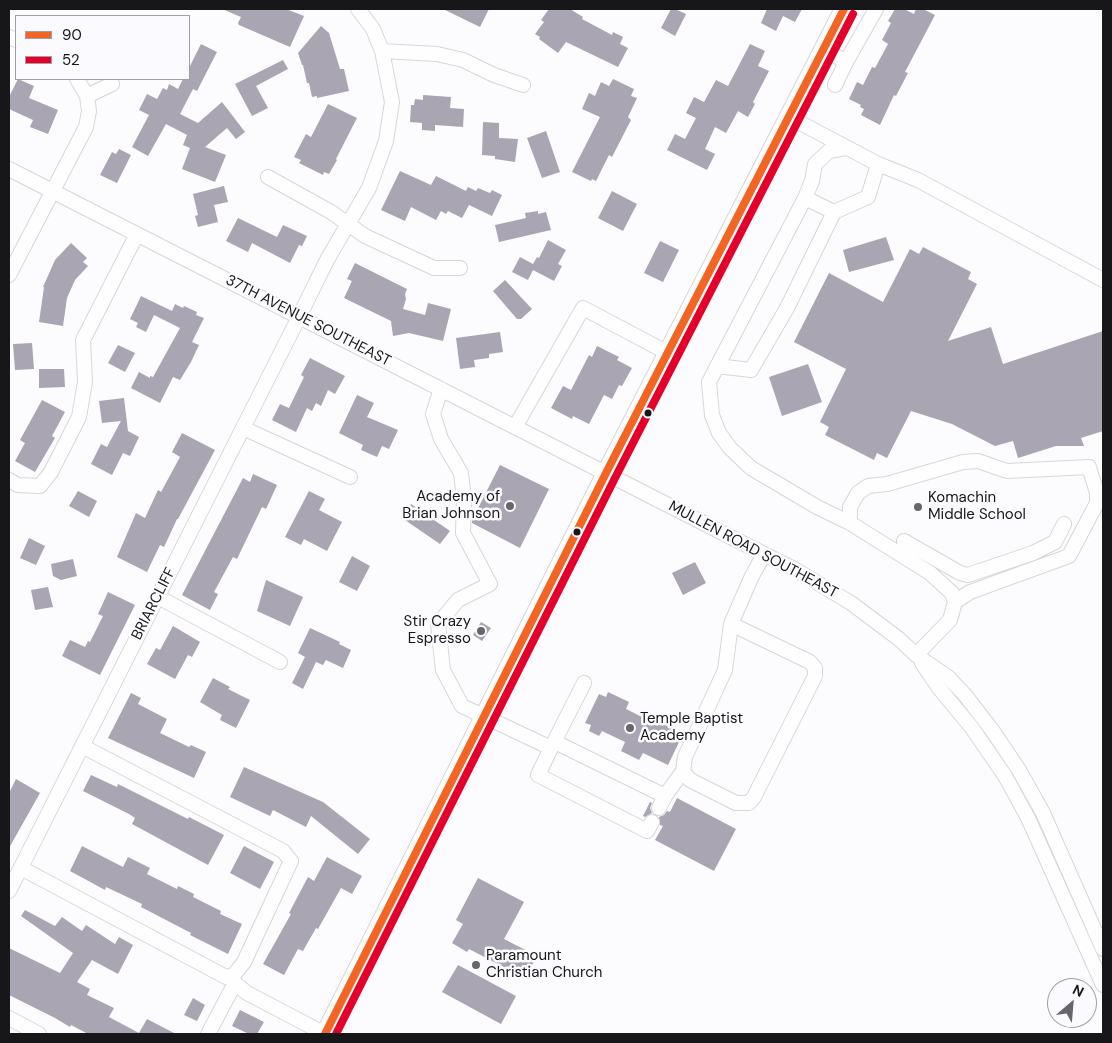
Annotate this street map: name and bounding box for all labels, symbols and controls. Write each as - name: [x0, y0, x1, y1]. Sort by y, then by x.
- legend: [15, 15, 190, 80]
- text: 90: [62, 25, 82, 45]
- text: 52: [62, 50, 80, 70]
- street label: 37TH AVENUE SOUTHEAST: [222, 271, 394, 371]
- unlabelled marker: [643, 408, 653, 418]
- place label: Academy of Brian Johnson: [402, 488, 500, 523]
- place label: Komachin Middle School: [928, 489, 1026, 524]
- street label: MULLEN ROAD SOUTHEAST: [665, 498, 841, 602]
- marker: Academy of Brian Johnson: [504, 500, 516, 512]
- marker: Komachin Middle School: [912, 501, 924, 513]
- unlabelled marker: [572, 527, 582, 537]
- street label: BRIARCLIFF: [128, 565, 180, 643]
- place label: Stir Crazy Espresso: [404, 613, 471, 648]
- marker: Stir Crazy Espresso: [475, 625, 487, 637]
- place label: Temple Baptist Academy: [640, 710, 743, 745]
- marker: Temple Baptist Academy: [624, 722, 636, 734]
- place label: Paramount Christian Church: [486, 947, 602, 982]
- marker: Paramount Christian Church: [470, 959, 482, 971]
- north arrow: [1047, 978, 1097, 1028]
- text: N: [1070, 980, 1087, 1001]

